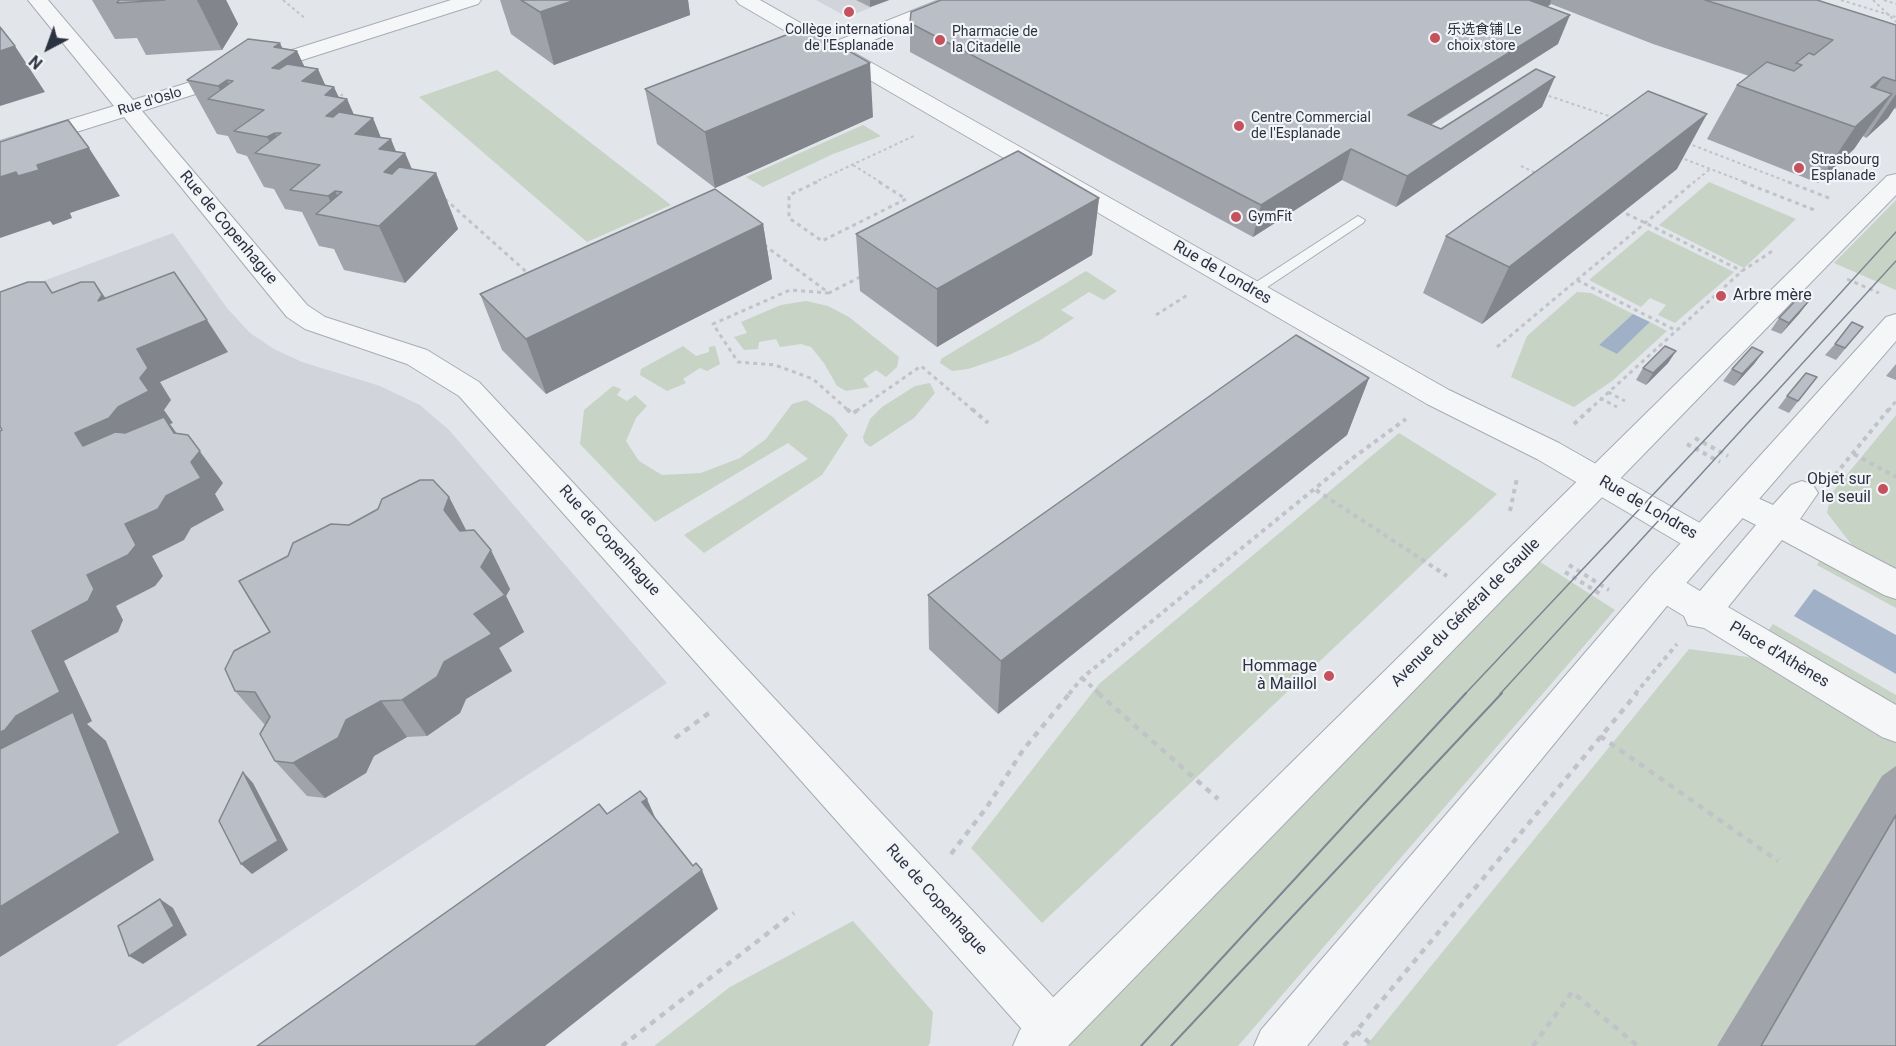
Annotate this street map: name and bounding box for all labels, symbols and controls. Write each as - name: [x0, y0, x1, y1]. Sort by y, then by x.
- marker: Collège international de l'Esplanade: [842, 5, 856, 19]
- north arrow: [18, 18, 78, 78]
- place label: Collège international de l'Esplanade: [785, 22, 913, 54]
- place label: 乐选食铺 Le choix store: [1447, 22, 1521, 54]
- place label: Pharmacie de la Citadelle: [952, 24, 1038, 56]
- marker: 乐选食铺 Le choix store: [1428, 31, 1442, 45]
- marker: Pharmacie de la Citadelle: [933, 33, 947, 47]
- text: N: [25, 51, 46, 73]
- street label: Rue d'Oslo: [116, 84, 184, 120]
- place label: Centre Commercial de l'Esplanade: [1251, 110, 1371, 142]
- marker: Centre Commercial de l'Esplanade: [1232, 119, 1246, 133]
- place label: Strasbourg Esplanade: [1811, 152, 1879, 184]
- marker: Strasbourg Esplanade: [1792, 161, 1806, 175]
- street label: Rue de Copenhague: [175, 167, 281, 289]
- place label: GymFit: [1248, 209, 1292, 225]
- marker: GymFit: [1229, 210, 1243, 224]
- street label: Rue de Londres: [1169, 237, 1275, 309]
- place label: Arbre mère: [1733, 286, 1812, 306]
- marker: Arbre mère: [1714, 289, 1728, 303]
- place label: Objet sur le seuil: [1807, 470, 1871, 508]
- street label: Rue de Londres: [1595, 472, 1701, 544]
- street label: Rue de Copenhague: [554, 482, 664, 600]
- marker: Objet sur le seuil: [1876, 482, 1890, 496]
- street label: Avenue du Général de Gaulle: [1388, 535, 1544, 691]
- street label: Place d'Athènes: [1726, 618, 1832, 692]
- place label: Hommage à Maillol: [1242, 657, 1317, 695]
- marker: Hommage à Maillol: [1322, 669, 1336, 683]
- street label: Rue de Copenhague: [881, 841, 991, 959]

